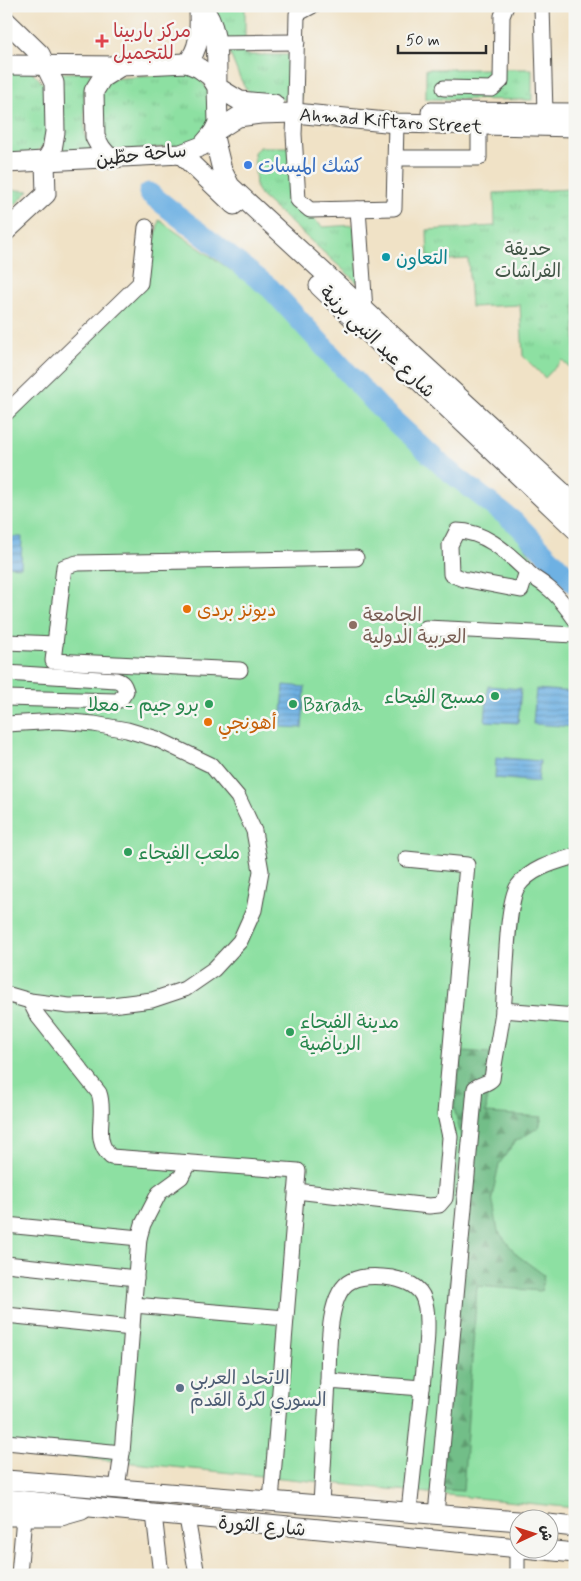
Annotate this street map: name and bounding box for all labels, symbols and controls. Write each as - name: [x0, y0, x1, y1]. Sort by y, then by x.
- place label: مركز باربينا للتجميل: [113, 19, 191, 66]
- scale bar: [398, 22, 486, 54]
- text: 50 m: [406, 31, 440, 51]
- marker: مركز باربينا للتجميل: [95, 34, 109, 48]
- street label: Ahmad Kiftaro Street: [299, 103, 483, 140]
- street label: ساحة حطّين: [95, 138, 188, 173]
- place label: كشك الميسات: [258, 154, 362, 179]
- marker: كشك الميسات: [242, 159, 254, 171]
- park label: حديقة الفراشات: [495, 237, 561, 284]
- place label: التعاون: [396, 246, 448, 271]
- marker: التعاون: [380, 251, 392, 263]
- street label: شارع عبد النبي برنية: [312, 280, 440, 406]
- place label: ديونز بردى: [197, 598, 276, 623]
- marker: ديونز بردى: [181, 603, 193, 615]
- place label: الجامعة العربية الدولية: [363, 603, 466, 650]
- marker: الجامعة العربية الدولية: [347, 619, 359, 631]
- place label: مسبح الفيحاء: [384, 685, 485, 710]
- marker: مسبح الفيحاء: [489, 690, 501, 702]
- place label: برو جيم - معلا: [87, 693, 199, 719]
- place label: Barada: [303, 693, 363, 718]
- marker: برو جيم - معلا: [203, 698, 215, 710]
- marker: Barada: [287, 698, 299, 710]
- place label: أهونجي: [218, 711, 277, 739]
- marker: أهونجي: [202, 716, 214, 728]
- place label: ملعب الفيحاء: [138, 841, 240, 866]
- marker: ملعب الفيحاء: [122, 846, 134, 858]
- place label: مدينة الفيحاء الرياضية: [300, 1010, 399, 1057]
- marker: مدينة الفيحاء الرياضية: [284, 1026, 296, 1038]
- place label: الاتحاد العربي السوري لكرة القدم: [190, 1366, 327, 1414]
- marker: الاتحاد العربي السوري لكرة القدم: [174, 1382, 186, 1394]
- north arrow: [508, 1508, 558, 1558]
- street label: شارع الثورة: [217, 1510, 307, 1543]
- text: ش: [536, 1525, 555, 1541]

